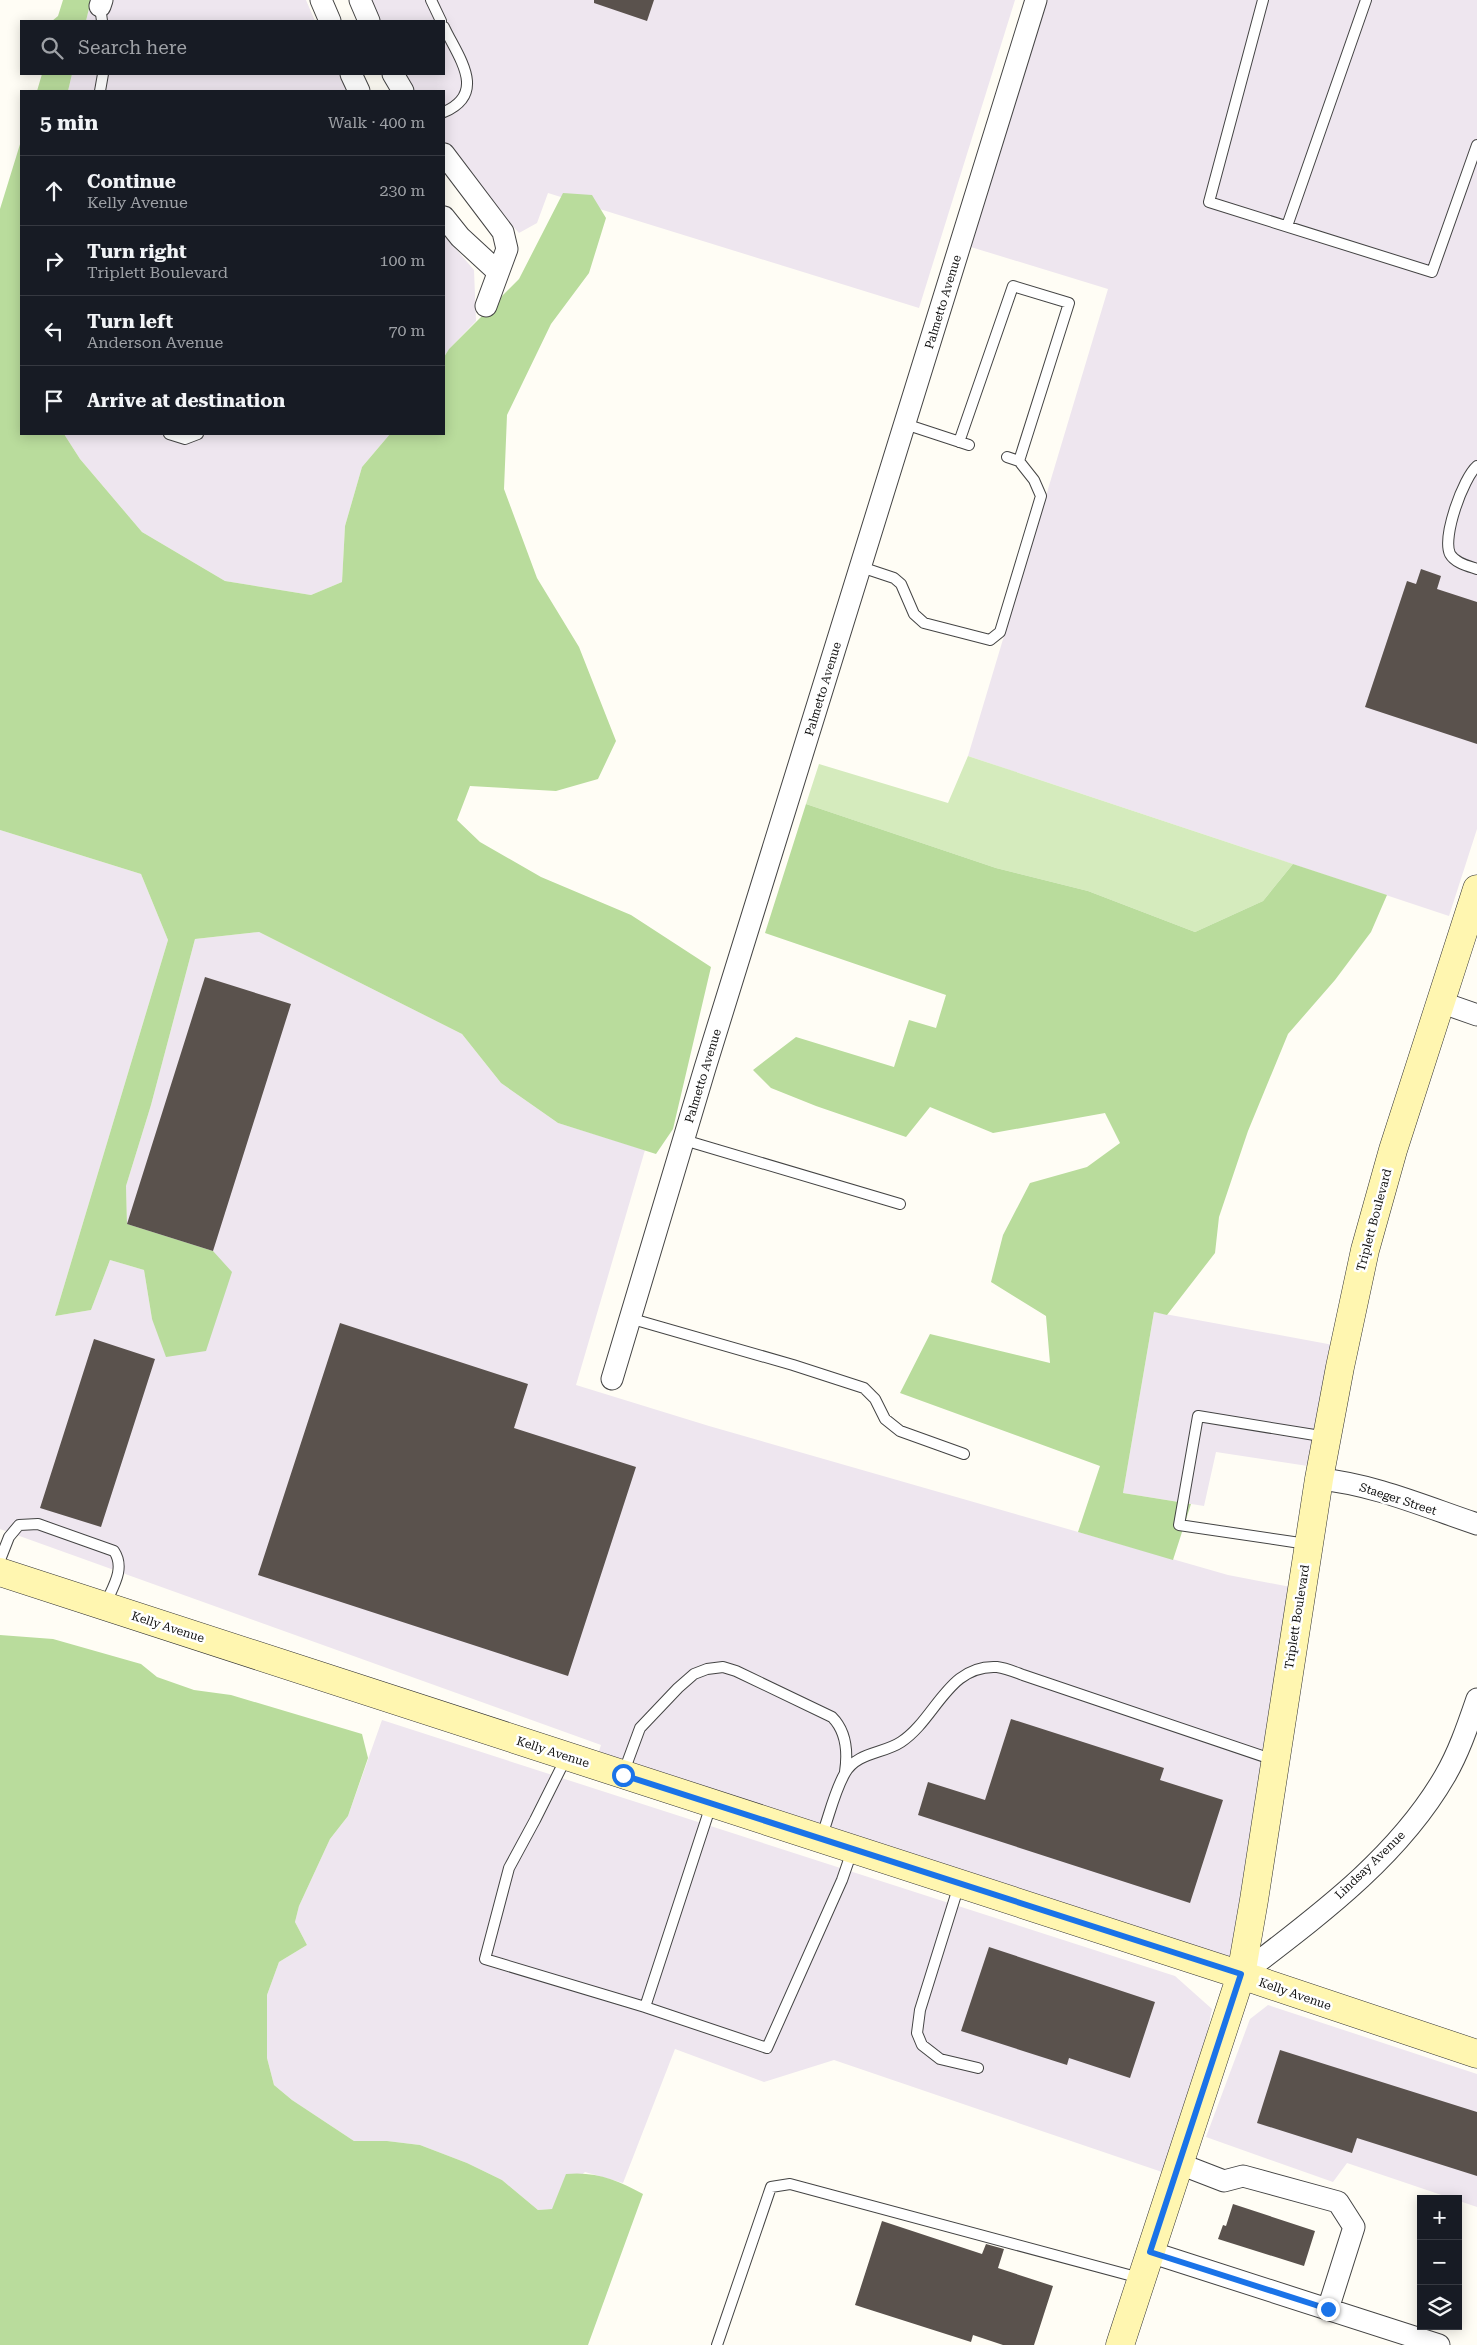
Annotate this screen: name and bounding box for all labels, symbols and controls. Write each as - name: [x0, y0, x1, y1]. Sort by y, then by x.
- search box: [20, 20, 445, 75]
- icon: search: [38, 34, 66, 62]
- text: Search here: [78, 36, 187, 59]
- text: 5 min: [40, 111, 98, 135]
- text: Walk · 400 m: [328, 113, 425, 132]
- text: Continue: [87, 170, 176, 193]
- icon: ahead: [40, 177, 68, 205]
- text: 230 m: [379, 181, 425, 200]
- text: Kelly Avenue: [87, 193, 188, 212]
- text: Turn right: [87, 240, 187, 263]
- icon: right: [40, 247, 68, 275]
- text: 100 m: [379, 251, 425, 270]
- street label: Palmetto Avenue: [922, 253, 964, 351]
- text: Triplett Boulevard: [87, 263, 228, 282]
- text: Turn left: [87, 310, 173, 333]
- icon: left: [40, 317, 68, 345]
- text: 70 m: [388, 321, 425, 340]
- text: Anderson Avenue: [87, 333, 223, 352]
- icon: arrive: [40, 387, 68, 415]
- text: Arrive at destination: [87, 389, 285, 412]
- street label: Palmetto Avenue: [802, 640, 844, 738]
- street label: Palmetto Avenue: [682, 1027, 724, 1125]
- street label: Triplett Boulevard: [1354, 1167, 1395, 1273]
- street label: Staeger Street: [1358, 1480, 1439, 1518]
- street label: Triplett Boulevard: [1282, 1563, 1312, 1670]
- street label: Kelly Avenue: [130, 1609, 206, 1645]
- street label: Kelly Avenue: [515, 1734, 591, 1770]
- route start: [612, 1764, 635, 1787]
- street label: Lindsay Avenue: [1332, 1828, 1408, 1902]
- street label: Kelly Avenue: [1257, 1975, 1333, 2013]
- map controls: [1417, 2195, 1462, 2330]
- button: +: [1417, 2195, 1462, 2240]
- button: −: [1417, 2240, 1462, 2285]
- button: layers: [1417, 2285, 1462, 2330]
- route end: [1317, 2298, 1340, 2321]

